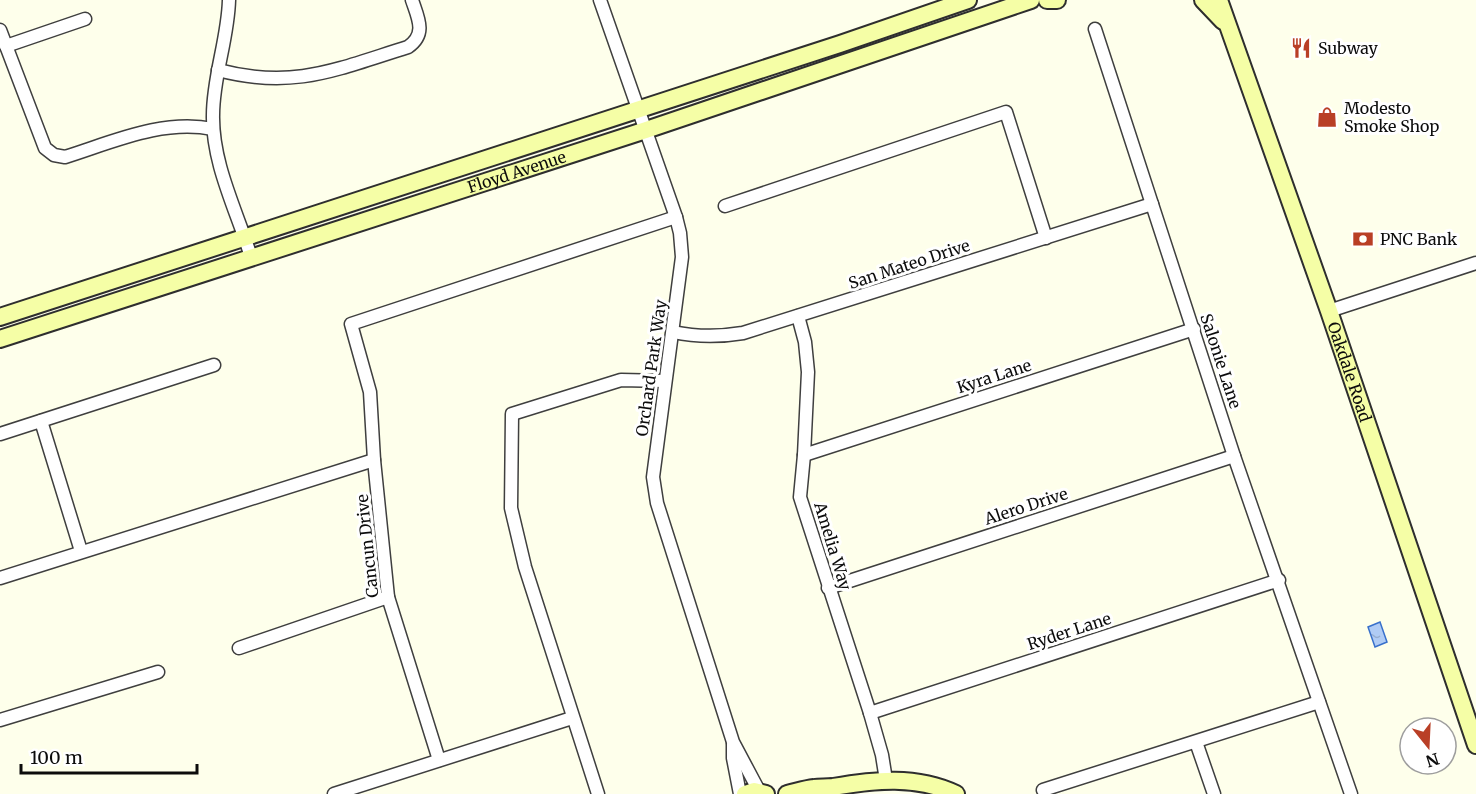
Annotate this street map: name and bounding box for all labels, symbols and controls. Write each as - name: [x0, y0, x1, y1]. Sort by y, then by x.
- restaurant icon: Subway: [1289, 36, 1313, 60]
- place label: Subway: [1318, 38, 1378, 58]
- place label: Modesto Smoke Shop: [1344, 98, 1440, 136]
- shop icon: Modesto Smoke Shop: [1315, 105, 1339, 129]
- street label: Floyd Avenue: [465, 147, 569, 197]
- bank icon: PNC Bank: [1351, 227, 1375, 251]
- place label: PNC Bank: [1380, 229, 1458, 249]
- street label: San Mateo Drive: [846, 235, 972, 293]
- street label: Orchard Park Way: [632, 298, 671, 438]
- street label: Salonie Lane: [1196, 311, 1246, 411]
- street label: Oakdale Road: [1323, 319, 1376, 425]
- street label: Kyra Lane: [954, 355, 1034, 397]
- street label: Alero Drive: [981, 483, 1070, 529]
- street label: Cancun Drive: [352, 493, 382, 599]
- street label: Amelia Way: [810, 499, 856, 593]
- street label: Ryder Lane: [1025, 608, 1113, 654]
- north arrow: [1398, 716, 1458, 776]
- scale bar: [21, 737, 196, 775]
- text: 100 m: [30, 746, 83, 769]
- text: N: [1423, 749, 1442, 772]

